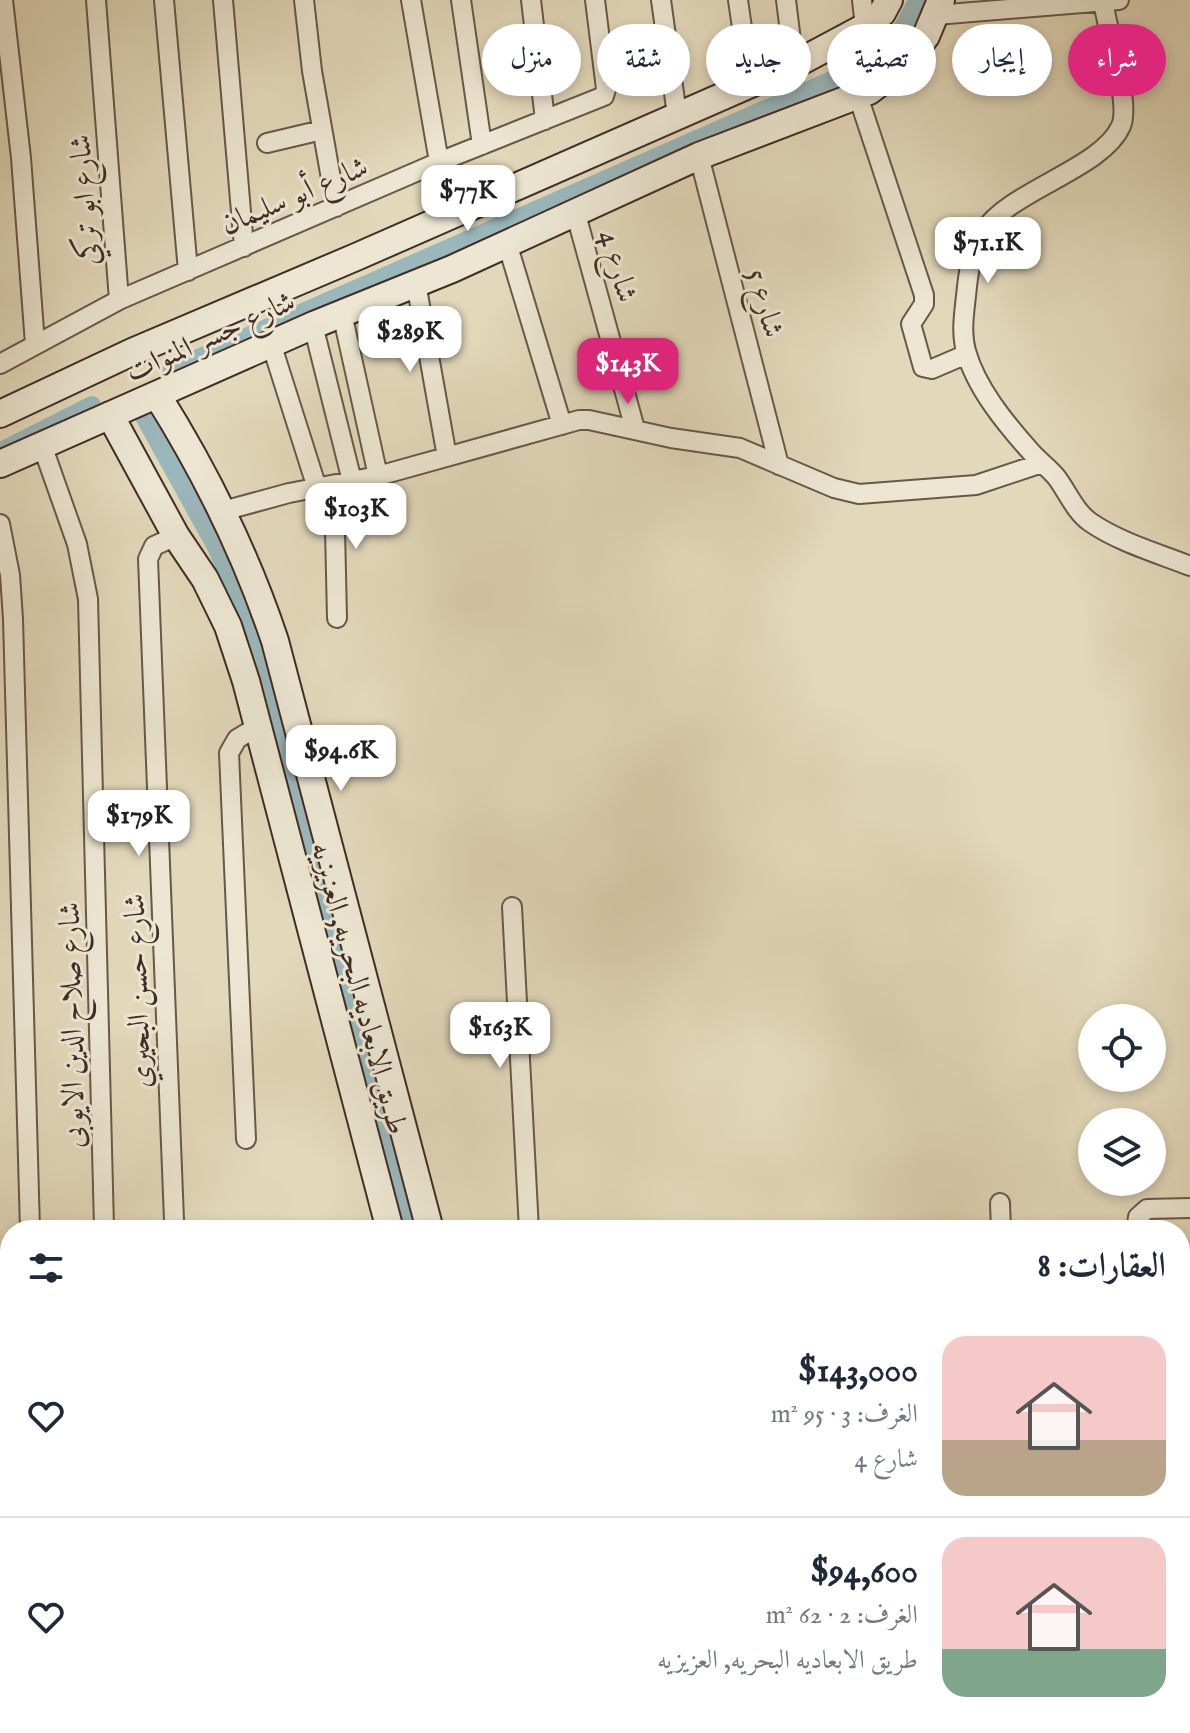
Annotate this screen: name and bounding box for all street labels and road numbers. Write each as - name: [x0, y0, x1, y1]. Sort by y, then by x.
- street label: شارع ابو تركي: [60, 133, 114, 267]
- street label: شارع أبو سليمان: [214, 145, 376, 249]
- street label: شارع 4: [585, 226, 645, 308]
- street label: شارع 5: [733, 265, 791, 343]
- street label: شارع جسر المنوات: [120, 283, 303, 396]
- street label: طريق الابعاديه البحريه, العزيزيه: [301, 838, 415, 1139]
- street label: شارع حسن البحيري: [117, 893, 165, 1089]
- street label: شارع صلاح الدين الايوبى: [52, 901, 99, 1148]

